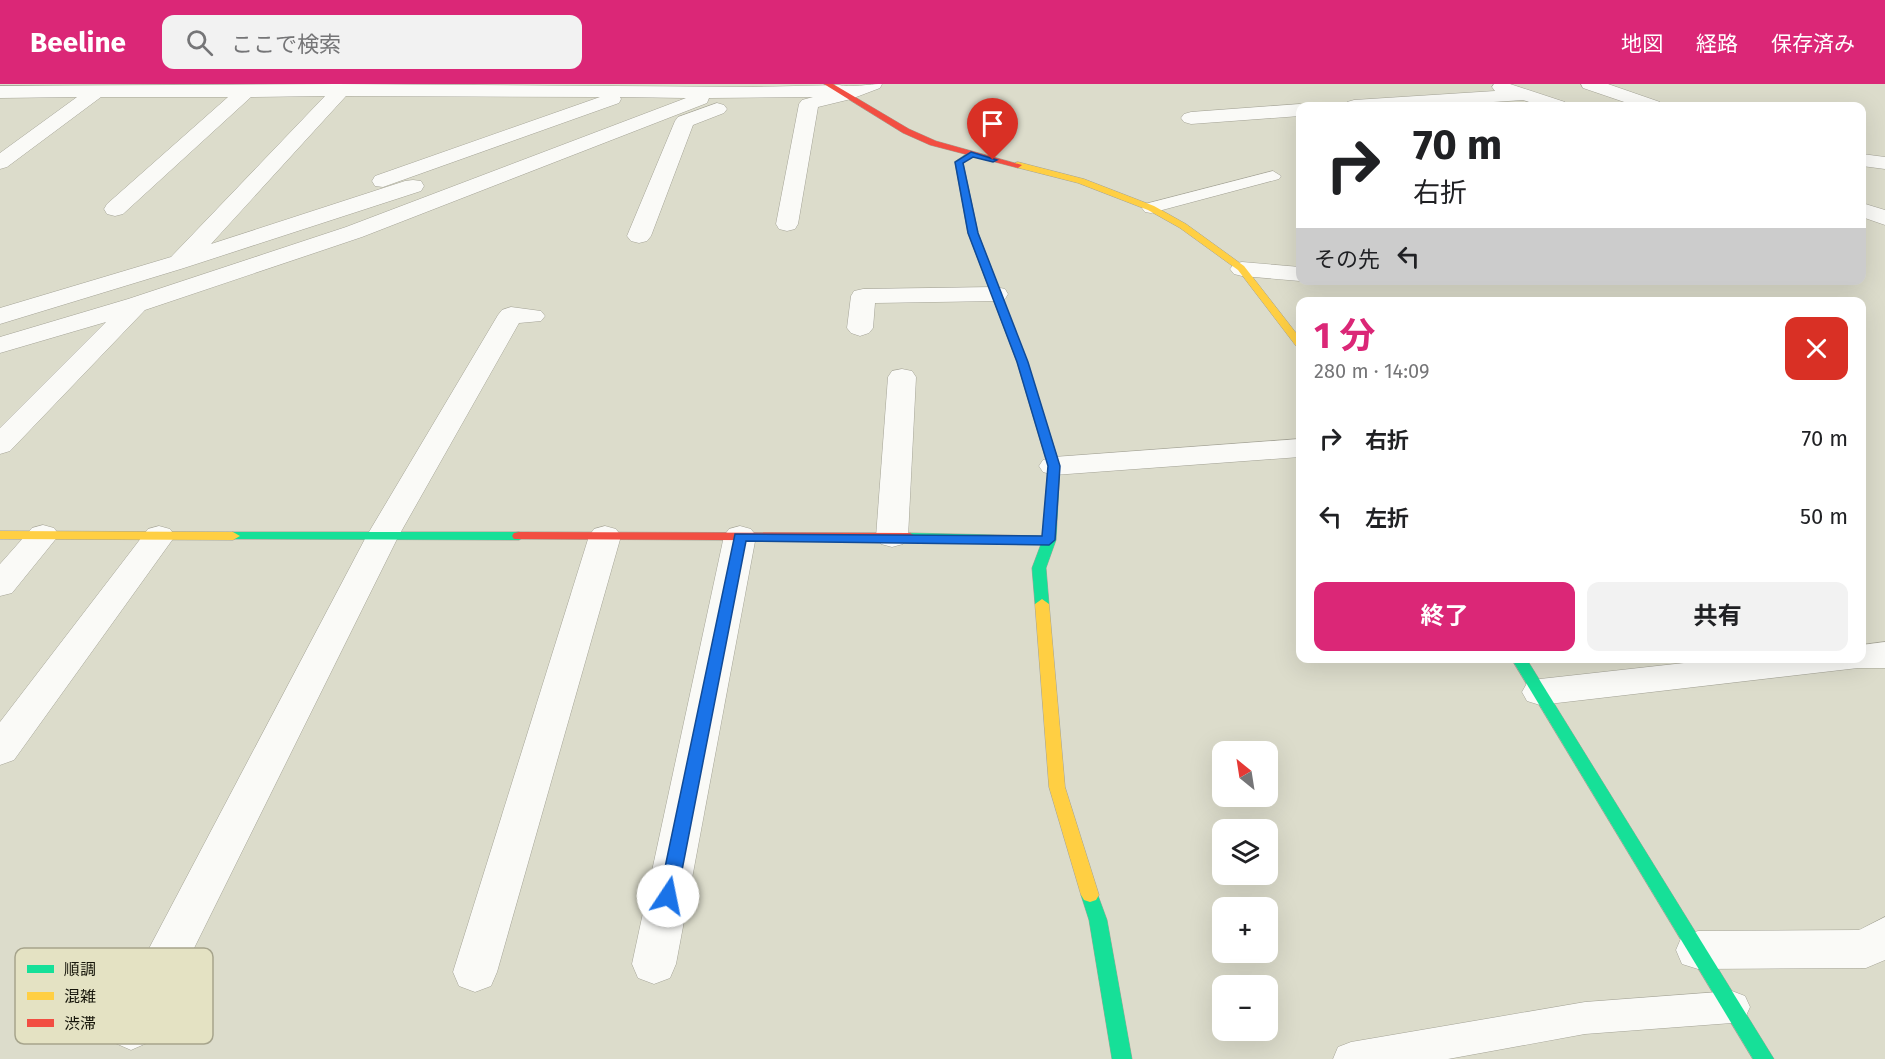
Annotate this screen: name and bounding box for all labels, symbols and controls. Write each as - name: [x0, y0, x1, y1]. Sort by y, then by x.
- search box: [162, 15, 582, 69]
- text: Beeline: [30, 26, 126, 59]
- icon: search: [183, 26, 216, 59]
- text: ここで検索: [231, 31, 341, 58]
- text: 地図: [1621, 31, 1663, 57]
- text: 経路: [1696, 31, 1738, 57]
- text: 保存済み: [1771, 31, 1855, 57]
- pin: [967, 98, 1018, 160]
- icon: arrive: [976, 107, 1009, 140]
- text: 70 m: [1413, 120, 1502, 170]
- icon: right: [1314, 126, 1392, 204]
- text: 右折: [1413, 177, 1467, 209]
- icon: left: [1392, 240, 1425, 273]
- text: その先: [1314, 246, 1380, 273]
- text: 1 分: [1314, 314, 1375, 358]
- button: close: [1785, 317, 1848, 380]
- text: 280 m · 14:09: [1314, 359, 1429, 383]
- icon: right: [1314, 422, 1347, 455]
- text: 70 m: [1802, 425, 1848, 452]
- text: 右折: [1365, 427, 1409, 454]
- icon: left: [1314, 500, 1347, 533]
- text: 50 m: [1800, 503, 1848, 530]
- text: 左折: [1365, 505, 1409, 532]
- button: 終了: [1314, 582, 1575, 651]
- button: 共有: [1587, 582, 1848, 651]
- north arrow: [1212, 741, 1278, 807]
- map controls: [1212, 741, 1278, 1041]
- button: layers: [1212, 819, 1278, 885]
- position arrow: [636, 864, 700, 928]
- button: +: [1212, 897, 1278, 963]
- legend: [15, 948, 213, 1044]
- text: 順調: [64, 960, 96, 979]
- button: −: [1212, 975, 1278, 1041]
- text: 混雑: [64, 987, 96, 1006]
- text: 渋滞: [64, 1014, 96, 1033]

